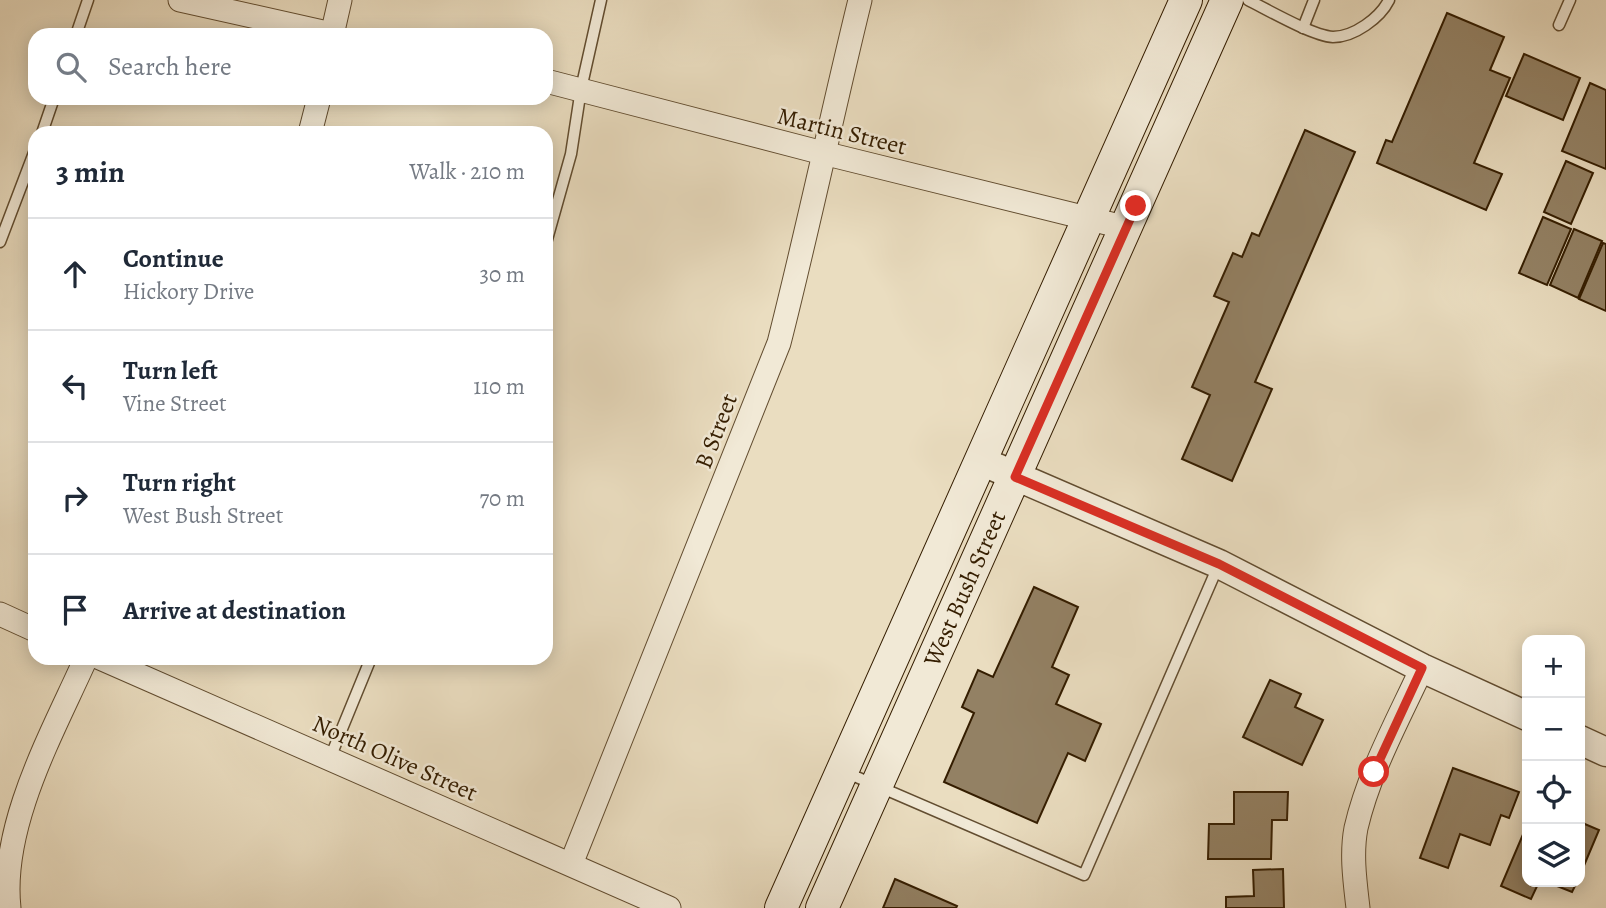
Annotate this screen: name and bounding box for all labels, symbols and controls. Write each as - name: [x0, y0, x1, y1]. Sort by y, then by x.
- search box: [28, 28, 553, 105]
- icon: search: [52, 48, 90, 86]
- text: Search here: [108, 49, 232, 84]
- street label: Martin Street: [774, 99, 910, 163]
- text: 3 min: [56, 152, 125, 192]
- text: Walk · 210 m: [409, 156, 525, 187]
- route end: [1120, 190, 1151, 221]
- text: Continue: [123, 241, 224, 276]
- icon: ahead: [56, 255, 94, 293]
- text: 30 m: [479, 259, 525, 290]
- text: Hickory Drive: [123, 276, 254, 307]
- text: Turn left: [123, 353, 218, 388]
- icon: left: [56, 367, 94, 405]
- text: 110 m: [473, 371, 525, 402]
- text: Vine Street: [123, 388, 227, 419]
- street label: B Street: [687, 389, 745, 473]
- text: Turn right: [123, 465, 236, 500]
- icon: right: [56, 479, 94, 517]
- text: 70 m: [479, 483, 525, 514]
- text: West Bush Street: [123, 500, 283, 531]
- street label: West Bush Street: [915, 505, 1013, 672]
- icon: arrive: [56, 591, 94, 629]
- text: Arrive at destination: [123, 593, 346, 628]
- map controls: [1522, 635, 1585, 887]
- button: +: [1522, 635, 1585, 698]
- button: −: [1522, 698, 1585, 761]
- street label: North Olive Street: [307, 707, 483, 809]
- route start: [1358, 756, 1389, 787]
- button: locate: [1522, 761, 1585, 824]
- button: layers: [1522, 824, 1585, 887]

